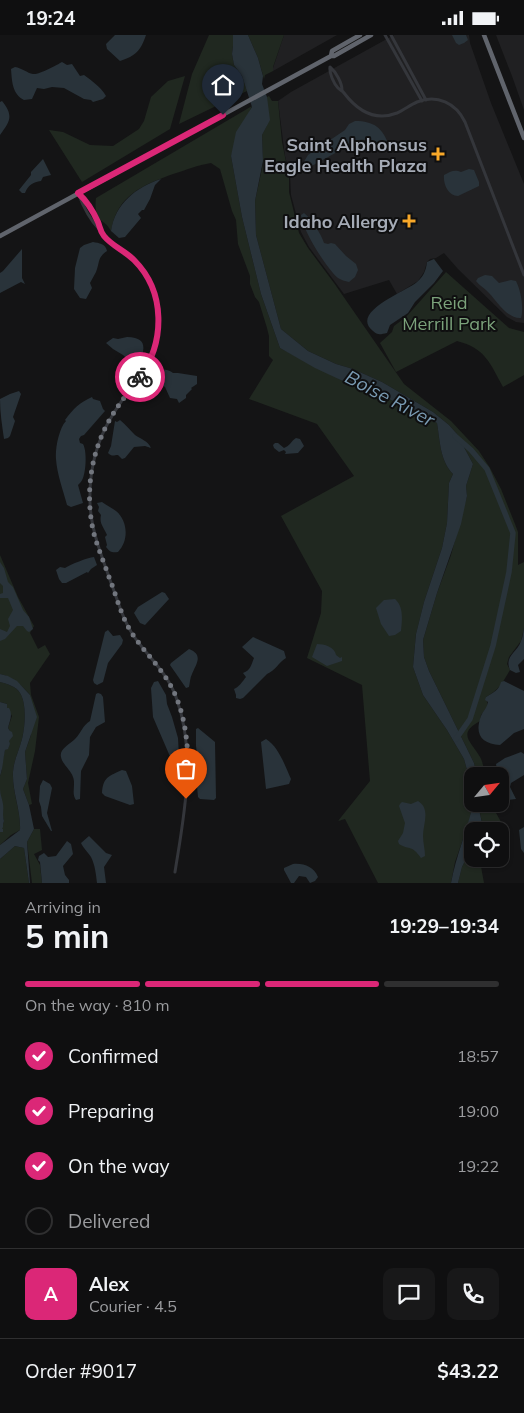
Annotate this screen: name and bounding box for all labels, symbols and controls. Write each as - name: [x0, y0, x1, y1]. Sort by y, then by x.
- text: 19:24: [25, 6, 75, 30]
- pin: [202, 64, 244, 115]
- icon: home: [209, 71, 237, 99]
- place label: Saint Alphonsus Eagle Health Plaza: [264, 133, 427, 177]
- marker: Saint Alphonsus Eagle Health Plaza: [431, 147, 445, 161]
- place label: Idaho Allergy: [283, 210, 398, 233]
- marker: Idaho Allergy: [402, 214, 416, 228]
- park label: Reid Merrill Park: [402, 291, 497, 335]
- courier: [115, 352, 165, 402]
- icon: bike: [126, 363, 154, 391]
- water label: Boise River: [341, 364, 440, 432]
- pin: [165, 748, 207, 799]
- icon: bag: [172, 755, 200, 783]
- north arrow: [464, 767, 509, 813]
- map controls: [464, 767, 509, 867]
- button: locate: [464, 822, 509, 867]
- text: Arriving in: [25, 897, 101, 917]
- text: 19:29–19:34: [389, 914, 499, 938]
- text: 5 min: [25, 916, 109, 956]
- text: On the way · 810 m: [25, 995, 170, 1015]
- icon: check: [25, 1042, 53, 1070]
- text: Confirmed: [68, 1044, 159, 1068]
- text: 18:57: [457, 1046, 499, 1066]
- icon: check: [25, 1097, 53, 1125]
- text: Preparing: [68, 1099, 154, 1123]
- text: 19:00: [457, 1101, 499, 1121]
- icon: check: [25, 1152, 53, 1180]
- text: On the way: [68, 1154, 170, 1178]
- text: 19:22: [457, 1156, 499, 1176]
- text: Delivered: [68, 1209, 150, 1233]
- button: chat: [383, 1268, 435, 1320]
- button: phone: [447, 1268, 499, 1320]
- text: Alex: [89, 1272, 129, 1296]
- text: A: [44, 1282, 58, 1306]
- text: Courier · 4.5: [89, 1296, 177, 1316]
- text: Order #9017: [25, 1359, 137, 1383]
- text: $43.22: [437, 1359, 499, 1383]

